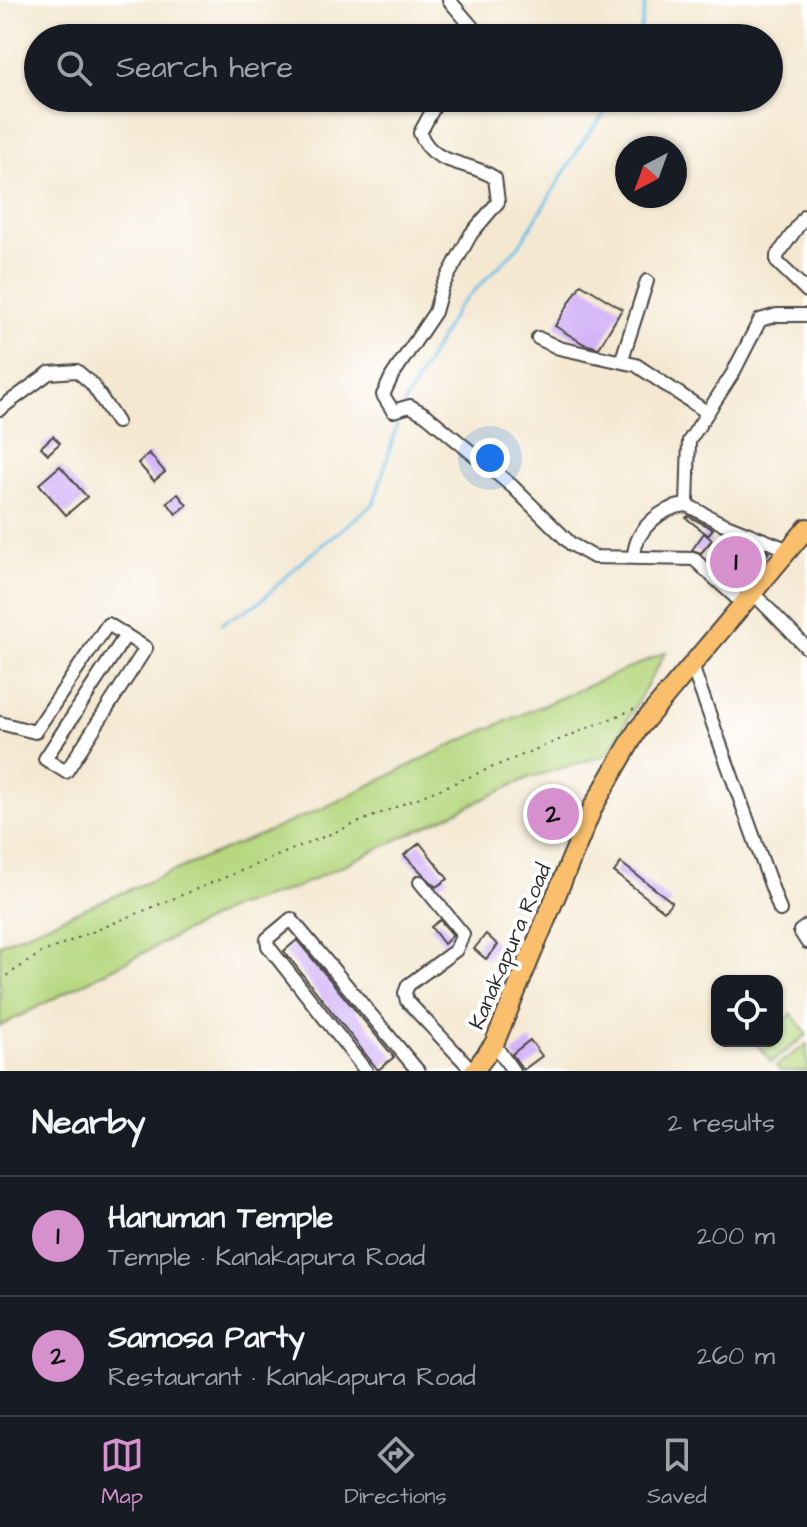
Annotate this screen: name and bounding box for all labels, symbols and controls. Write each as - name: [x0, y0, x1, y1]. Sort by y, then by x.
- search box: [24, 24, 783, 112]
- icon: search: [52, 46, 96, 90]
- text: Search here: [116, 47, 293, 89]
- north arrow: [615, 136, 687, 208]
- your location: [470, 438, 510, 478]
- pin: 1: [710, 532, 762, 592]
- pin: 2: [527, 784, 579, 844]
- street label: Kanakapura Road: [461, 859, 559, 1034]
- map controls: [711, 975, 783, 1047]
- button: locate: [711, 975, 783, 1047]
- text: Nearby: [32, 1099, 146, 1147]
- text: 2 results: [667, 1105, 775, 1141]
- text: Hanuman Temple: [108, 1197, 333, 1239]
- text: 1: [56, 1218, 60, 1254]
- text: 200 m: [697, 1218, 775, 1254]
- text: Temple · Kanakapura Road: [108, 1239, 425, 1275]
- text: Samosa Party: [108, 1317, 305, 1359]
- text: 2: [51, 1338, 65, 1374]
- text: 260 m: [697, 1338, 775, 1374]
- text: Restaurant · Kanakapura Road: [108, 1359, 476, 1395]
- tab: Map: [100, 1433, 144, 1512]
- tab: Directions: [344, 1433, 447, 1512]
- tab: Saved: [647, 1433, 707, 1512]

